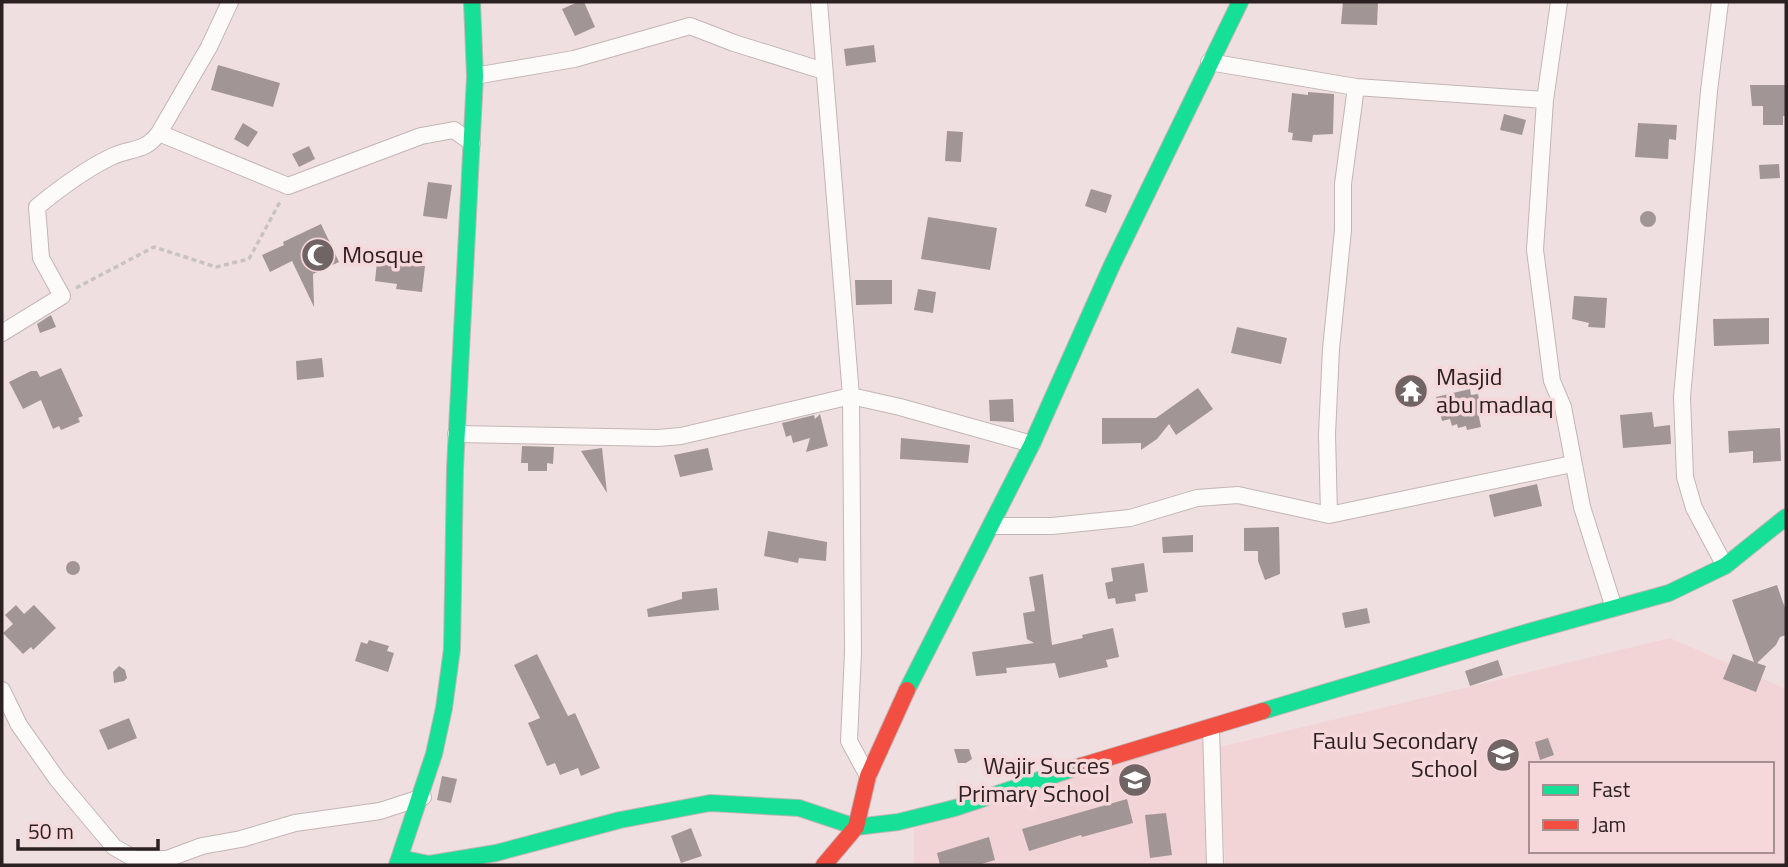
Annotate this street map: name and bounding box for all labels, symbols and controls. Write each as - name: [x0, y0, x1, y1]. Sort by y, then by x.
- mosque icon: Mosque: [299, 236, 337, 274]
- place label: Mosque: [342, 236, 423, 272]
- place label: Masjid abu madlaq: [1436, 358, 1554, 422]
- temple icon: Masjid abu madlaq: [1392, 372, 1430, 410]
- place label: Faulu Secondary School: [1312, 722, 1478, 786]
- school or university icon: Faulu Secondary School: [1484, 736, 1522, 774]
- place label: Wajir Succes Primary School: [958, 747, 1110, 811]
- school or university icon: Wajir Succes Primary School: [1116, 761, 1154, 799]
- legend: [1529, 762, 1774, 853]
- text: Fast: [1592, 773, 1631, 805]
- scale bar: [18, 808, 158, 852]
- text: Jam: [1592, 808, 1626, 840]
- text: 50 m: [28, 815, 74, 847]

